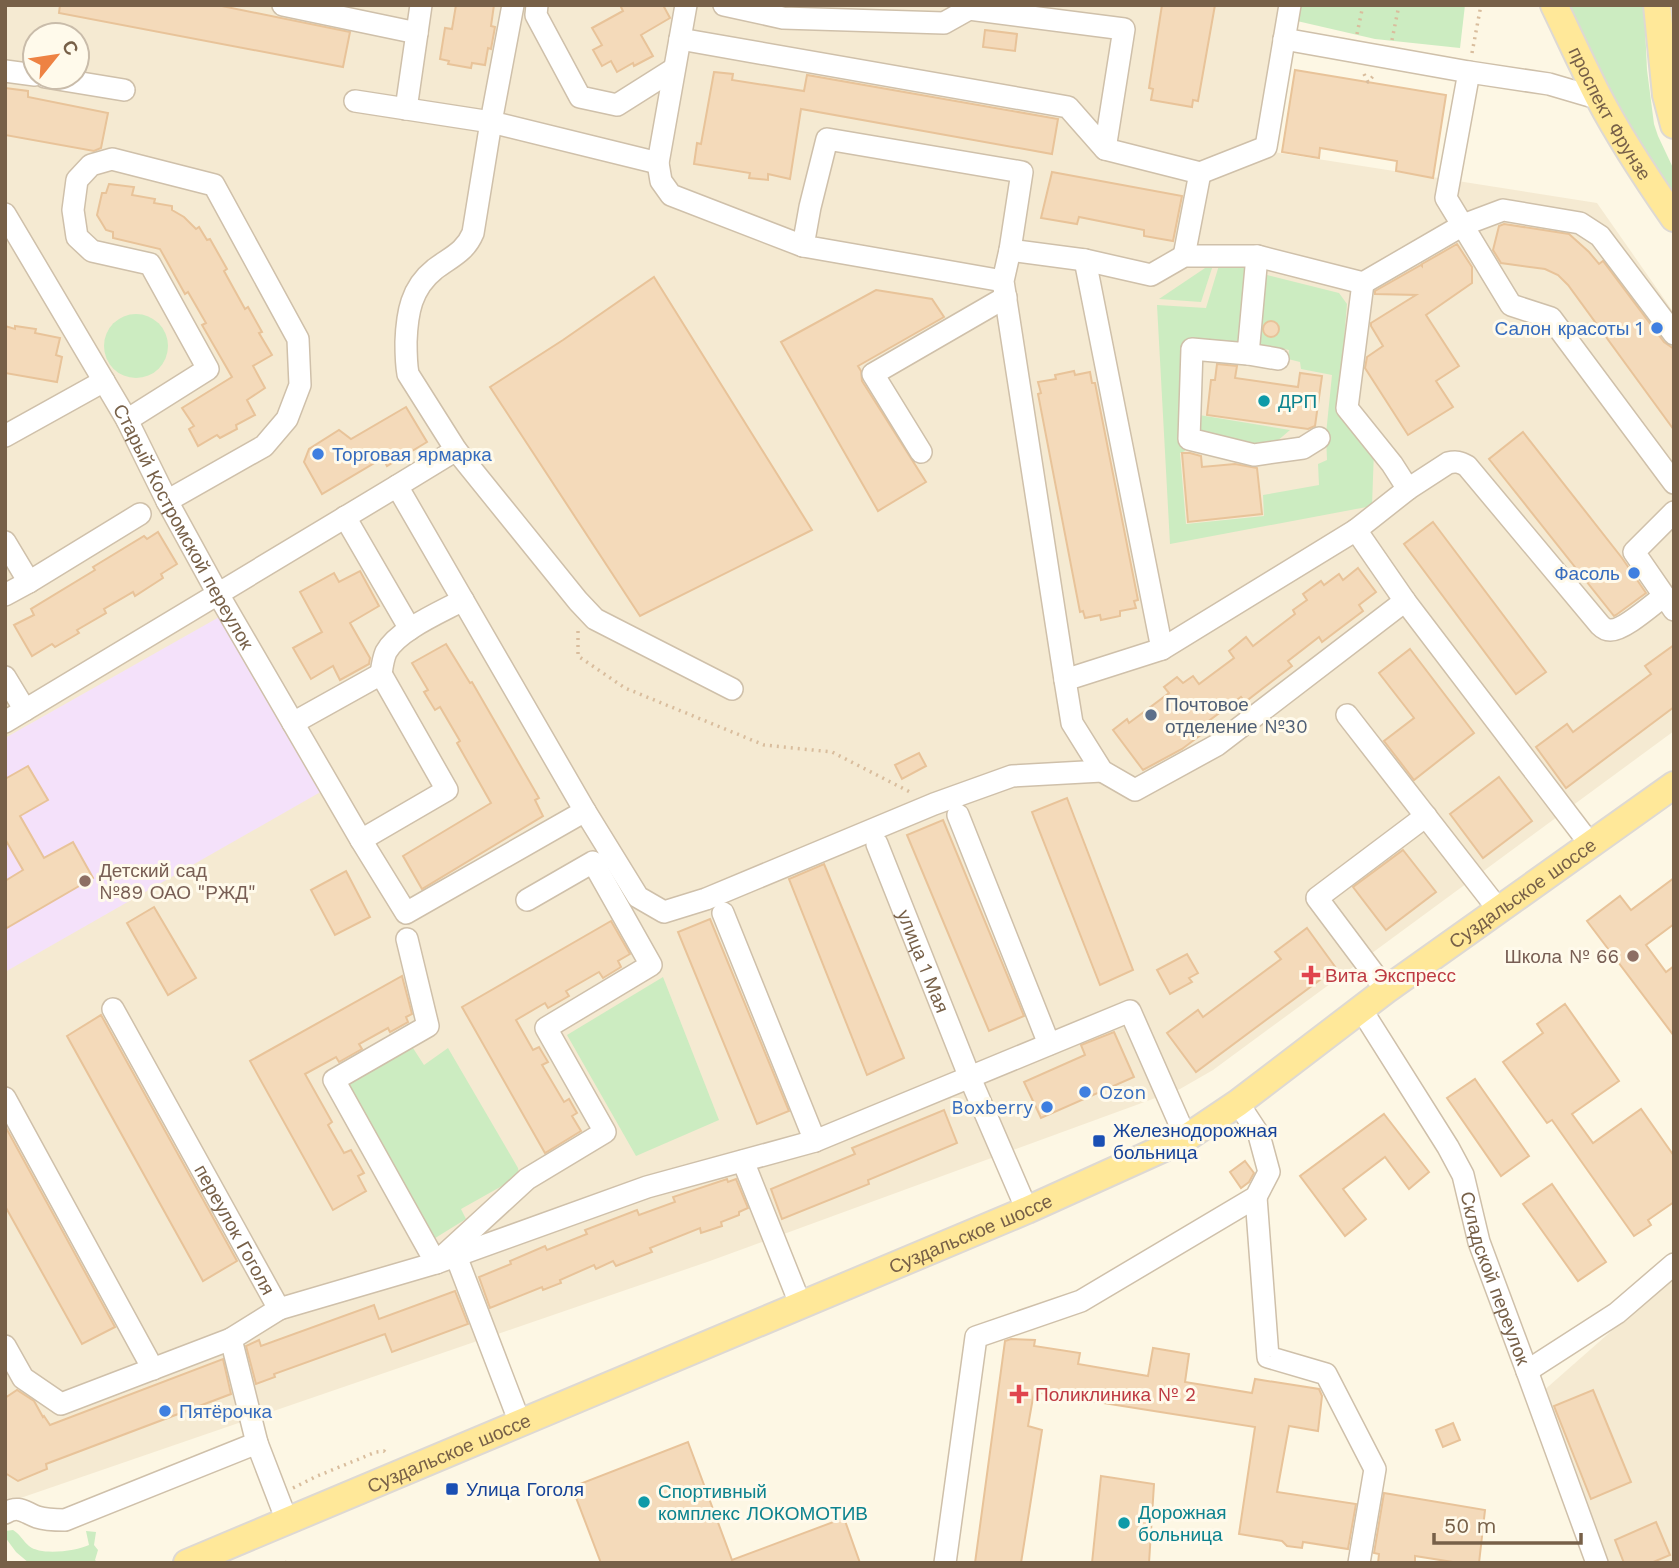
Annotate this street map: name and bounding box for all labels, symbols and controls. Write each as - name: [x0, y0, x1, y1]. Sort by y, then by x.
- north arrow: [21, 21, 91, 91]
- text: С: [57, 36, 84, 60]
- street label: проспект Фрунзе: [1564, 43, 1657, 184]
- place label: Салон красоты 1: [1494, 317, 1643, 340]
- marker: Салон красоты 1: [1649, 320, 1665, 336]
- place label: ДРП: [1278, 390, 1317, 413]
- marker: ДРП: [1256, 393, 1272, 409]
- street label: Старый Костромской переулок: [108, 400, 259, 654]
- place label: Торговая ярмарка: [332, 443, 492, 466]
- marker: Торговая ярмарка: [310, 446, 326, 462]
- place label: Фасоль: [1554, 562, 1620, 585]
- marker: Фасоль: [1626, 565, 1642, 581]
- place label: Почтовое отделение №30: [1165, 693, 1308, 738]
- marker: Почтовое отделение №30: [1143, 707, 1159, 723]
- street label: Суздальское шоссе: [1444, 833, 1600, 953]
- place label: Детский сад №89 ОАО "РЖД": [99, 859, 256, 904]
- marker: Детский сад №89 ОАО "РЖД": [77, 873, 93, 889]
- street label: улица 1 Мая: [893, 906, 954, 1016]
- place label: Школа № 66: [1504, 945, 1619, 968]
- marker: Школа № 66: [1625, 948, 1641, 964]
- place label: Вита Экспресс: [1325, 964, 1456, 987]
- marker: Вита Экспресс: [1303, 967, 1319, 983]
- place label: Ozon: [1099, 1081, 1146, 1104]
- marker: Ozon: [1077, 1084, 1093, 1100]
- place label: Boxberry: [951, 1096, 1033, 1119]
- marker: Boxberry: [1039, 1099, 1055, 1115]
- place label: Железнодорожная больница: [1113, 1119, 1277, 1164]
- marker: Железнодорожная больница: [1091, 1133, 1107, 1149]
- street label: переулок Гоголя: [190, 1160, 280, 1299]
- street label: Суздальское шоссе: [885, 1189, 1056, 1278]
- street label: Складской переулок: [1456, 1189, 1535, 1369]
- place label: Поликлиника № 2: [1035, 1383, 1196, 1406]
- marker: Поликлиника № 2: [1009, 1384, 1029, 1404]
- place label: Пятёрочка: [179, 1400, 273, 1423]
- marker: Пятёрочка: [157, 1403, 173, 1419]
- street label: Суздальское шоссе: [364, 1408, 534, 1498]
- place label: Улица Гоголя: [466, 1478, 584, 1501]
- place label: Спортивный комплекс ЛОКОМОТИВ: [658, 1480, 868, 1525]
- marker: Улица Гоголя: [444, 1481, 460, 1497]
- marker: Спортивный комплекс ЛОКОМОТИВ: [636, 1494, 652, 1510]
- place label: Дорожная больница: [1138, 1501, 1227, 1546]
- scale bar: [1434, 1502, 1581, 1546]
- text: 50 m: [1444, 1513, 1496, 1538]
- marker: Дорожная больница: [1116, 1515, 1132, 1531]

